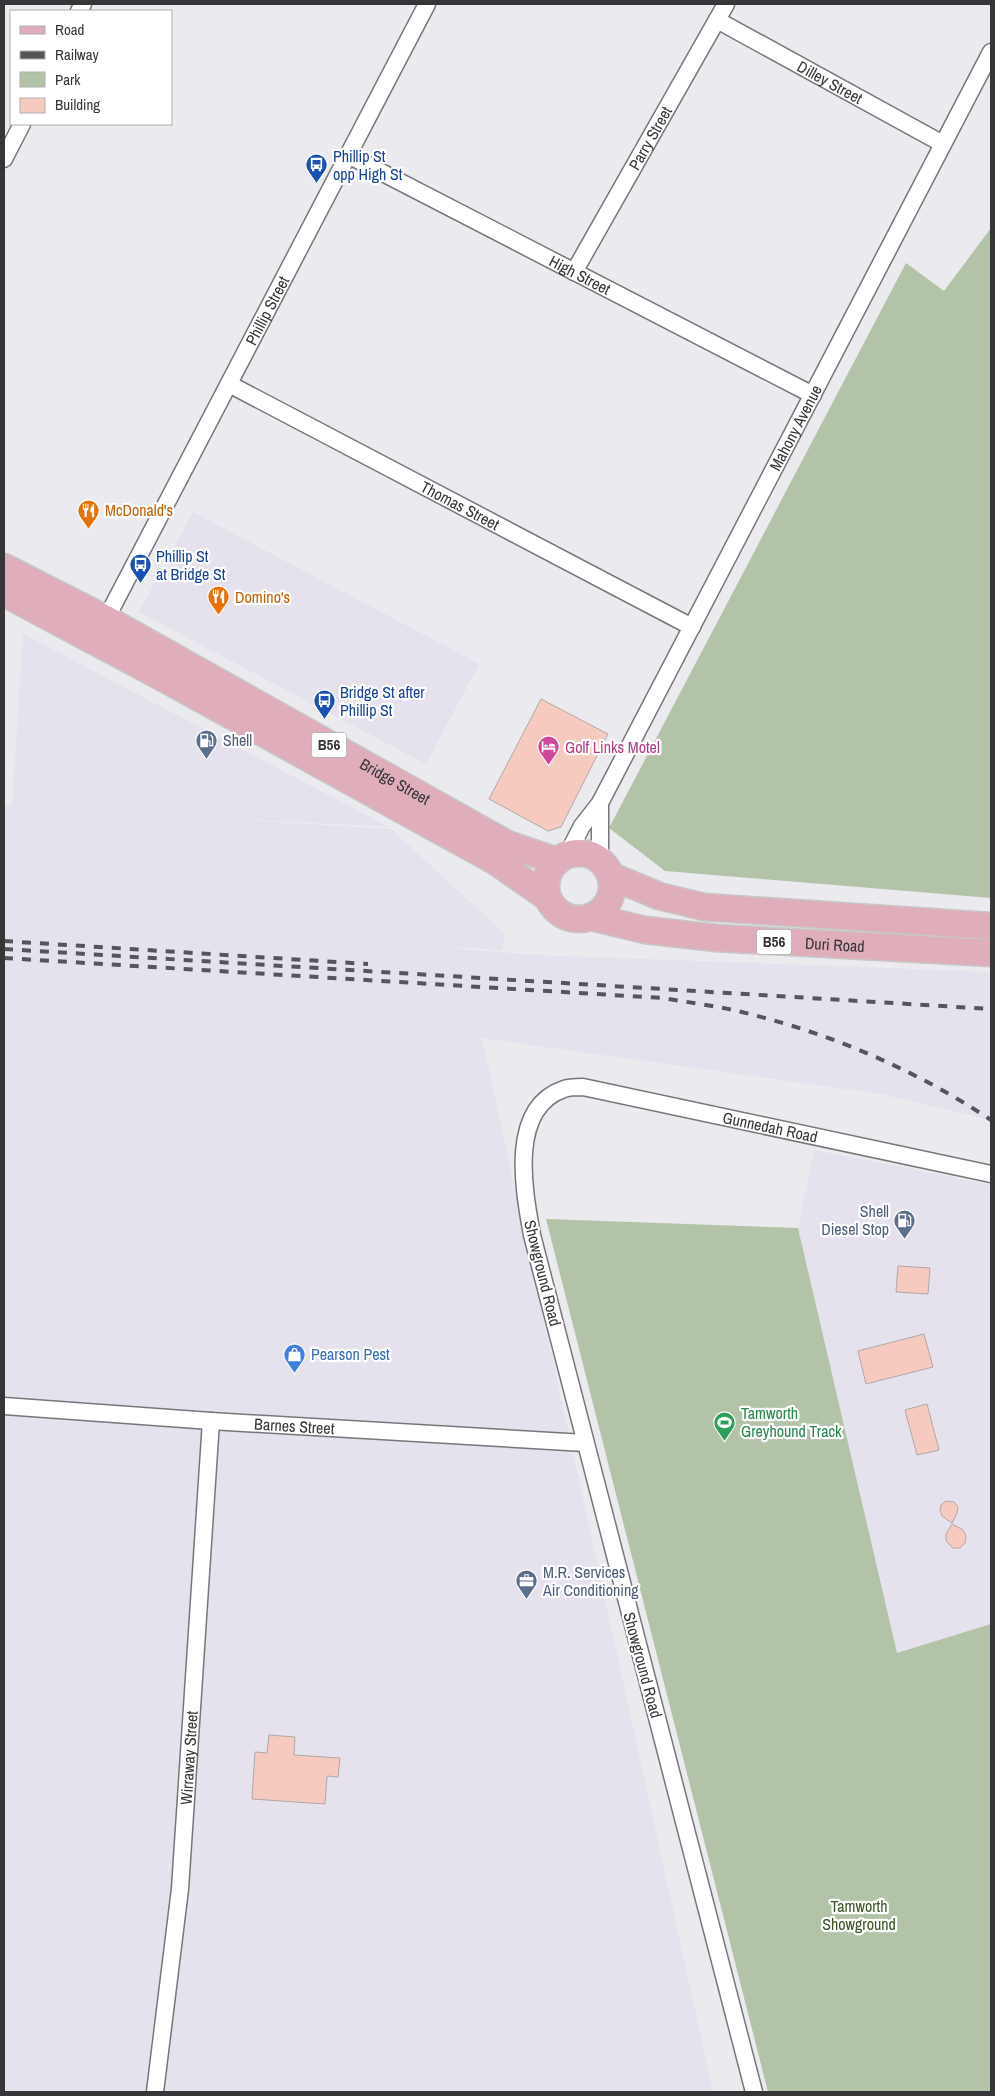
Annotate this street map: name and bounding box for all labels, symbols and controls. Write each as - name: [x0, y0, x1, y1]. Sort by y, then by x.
- legend: [10, 10, 172, 125]
- text: Road: [55, 19, 84, 40]
- text: Railway: [55, 44, 100, 65]
- street label: Dilley Street: [793, 55, 867, 109]
- text: Park: [55, 69, 81, 90]
- text: Building: [55, 94, 100, 115]
- street label: Parry Street: [623, 102, 677, 174]
- place label: Phillip St opp High St: [333, 145, 403, 185]
- bus stop icon: Phillip St opp High St: [305, 153, 329, 184]
- street label: High Street: [545, 250, 615, 300]
- street label: Phillip Street: [240, 272, 294, 349]
- street label: Mahony Avenue: [764, 381, 827, 474]
- street label: Thomas Street: [417, 476, 504, 535]
- restaurant icon: McDonald's: [77, 498, 101, 529]
- place label: McDonald's: [105, 499, 173, 521]
- place label: Phillip St at Bridge St: [156, 545, 226, 585]
- bus stop icon: Phillip St at Bridge St: [128, 553, 152, 584]
- restaurant icon: Domino's: [207, 585, 231, 616]
- place label: Domino's: [235, 586, 290, 608]
- place label: Bridge St after Phillip St: [340, 681, 425, 721]
- bus stop icon: Bridge St after Phillip St: [312, 689, 336, 720]
- fuel station icon: Shell: [195, 728, 219, 759]
- place label: Shell: [223, 729, 252, 751]
- road number: B56: [312, 732, 346, 758]
- hotel icon: Golf Links Motel: [537, 735, 561, 766]
- place label: Golf Links Motel: [565, 736, 660, 758]
- street label: Bridge Street: [356, 753, 435, 810]
- road number: B56: [756, 930, 792, 954]
- street label: Duri Road: [804, 932, 865, 957]
- street label: Gunnedah Road: [721, 1106, 820, 1148]
- place label: Shell Diesel Stop: [821, 1200, 889, 1240]
- fuel station icon: Shell Diesel Stop: [893, 1208, 917, 1239]
- street label: Showground Road: [519, 1218, 567, 1328]
- shop icon: Pearson Pest: [283, 1342, 307, 1373]
- place label: Pearson Pest: [311, 1343, 390, 1365]
- place label: Tamworth Greyhound Track: [741, 1402, 842, 1442]
- sports icon: Tamworth Greyhound Track: [713, 1410, 737, 1441]
- street label: Barnes Street: [254, 1413, 335, 1439]
- place label: M.R. Services Air Conditioning: [542, 1561, 639, 1601]
- office icon: M.R. Services Air Conditioning: [515, 1569, 539, 1600]
- street label: Showground Road: [618, 1610, 668, 1720]
- street label: Wirraway Street: [175, 1710, 203, 1806]
- park label: Tamworth Showground: [822, 1895, 896, 1935]

